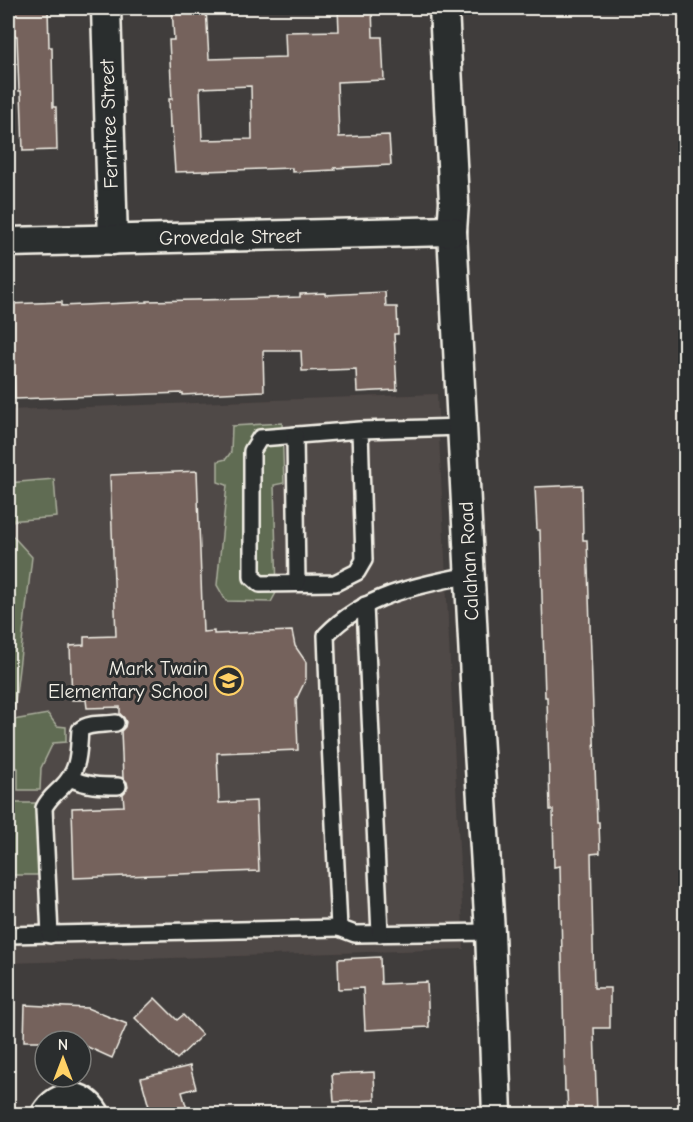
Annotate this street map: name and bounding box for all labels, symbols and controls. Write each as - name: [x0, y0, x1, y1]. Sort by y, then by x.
- street label: Ferntree Street: [95, 58, 123, 189]
- street label: Grovedale Street: [159, 224, 303, 250]
- street label: Calahan Road: [454, 501, 484, 621]
- place label: Mark Twain Elementary School: [48, 657, 208, 703]
- school or university icon: Mark Twain Elementary School: [213, 664, 245, 696]
- north arrow: [33, 1029, 93, 1089]
- text: N: [58, 1036, 68, 1054]

